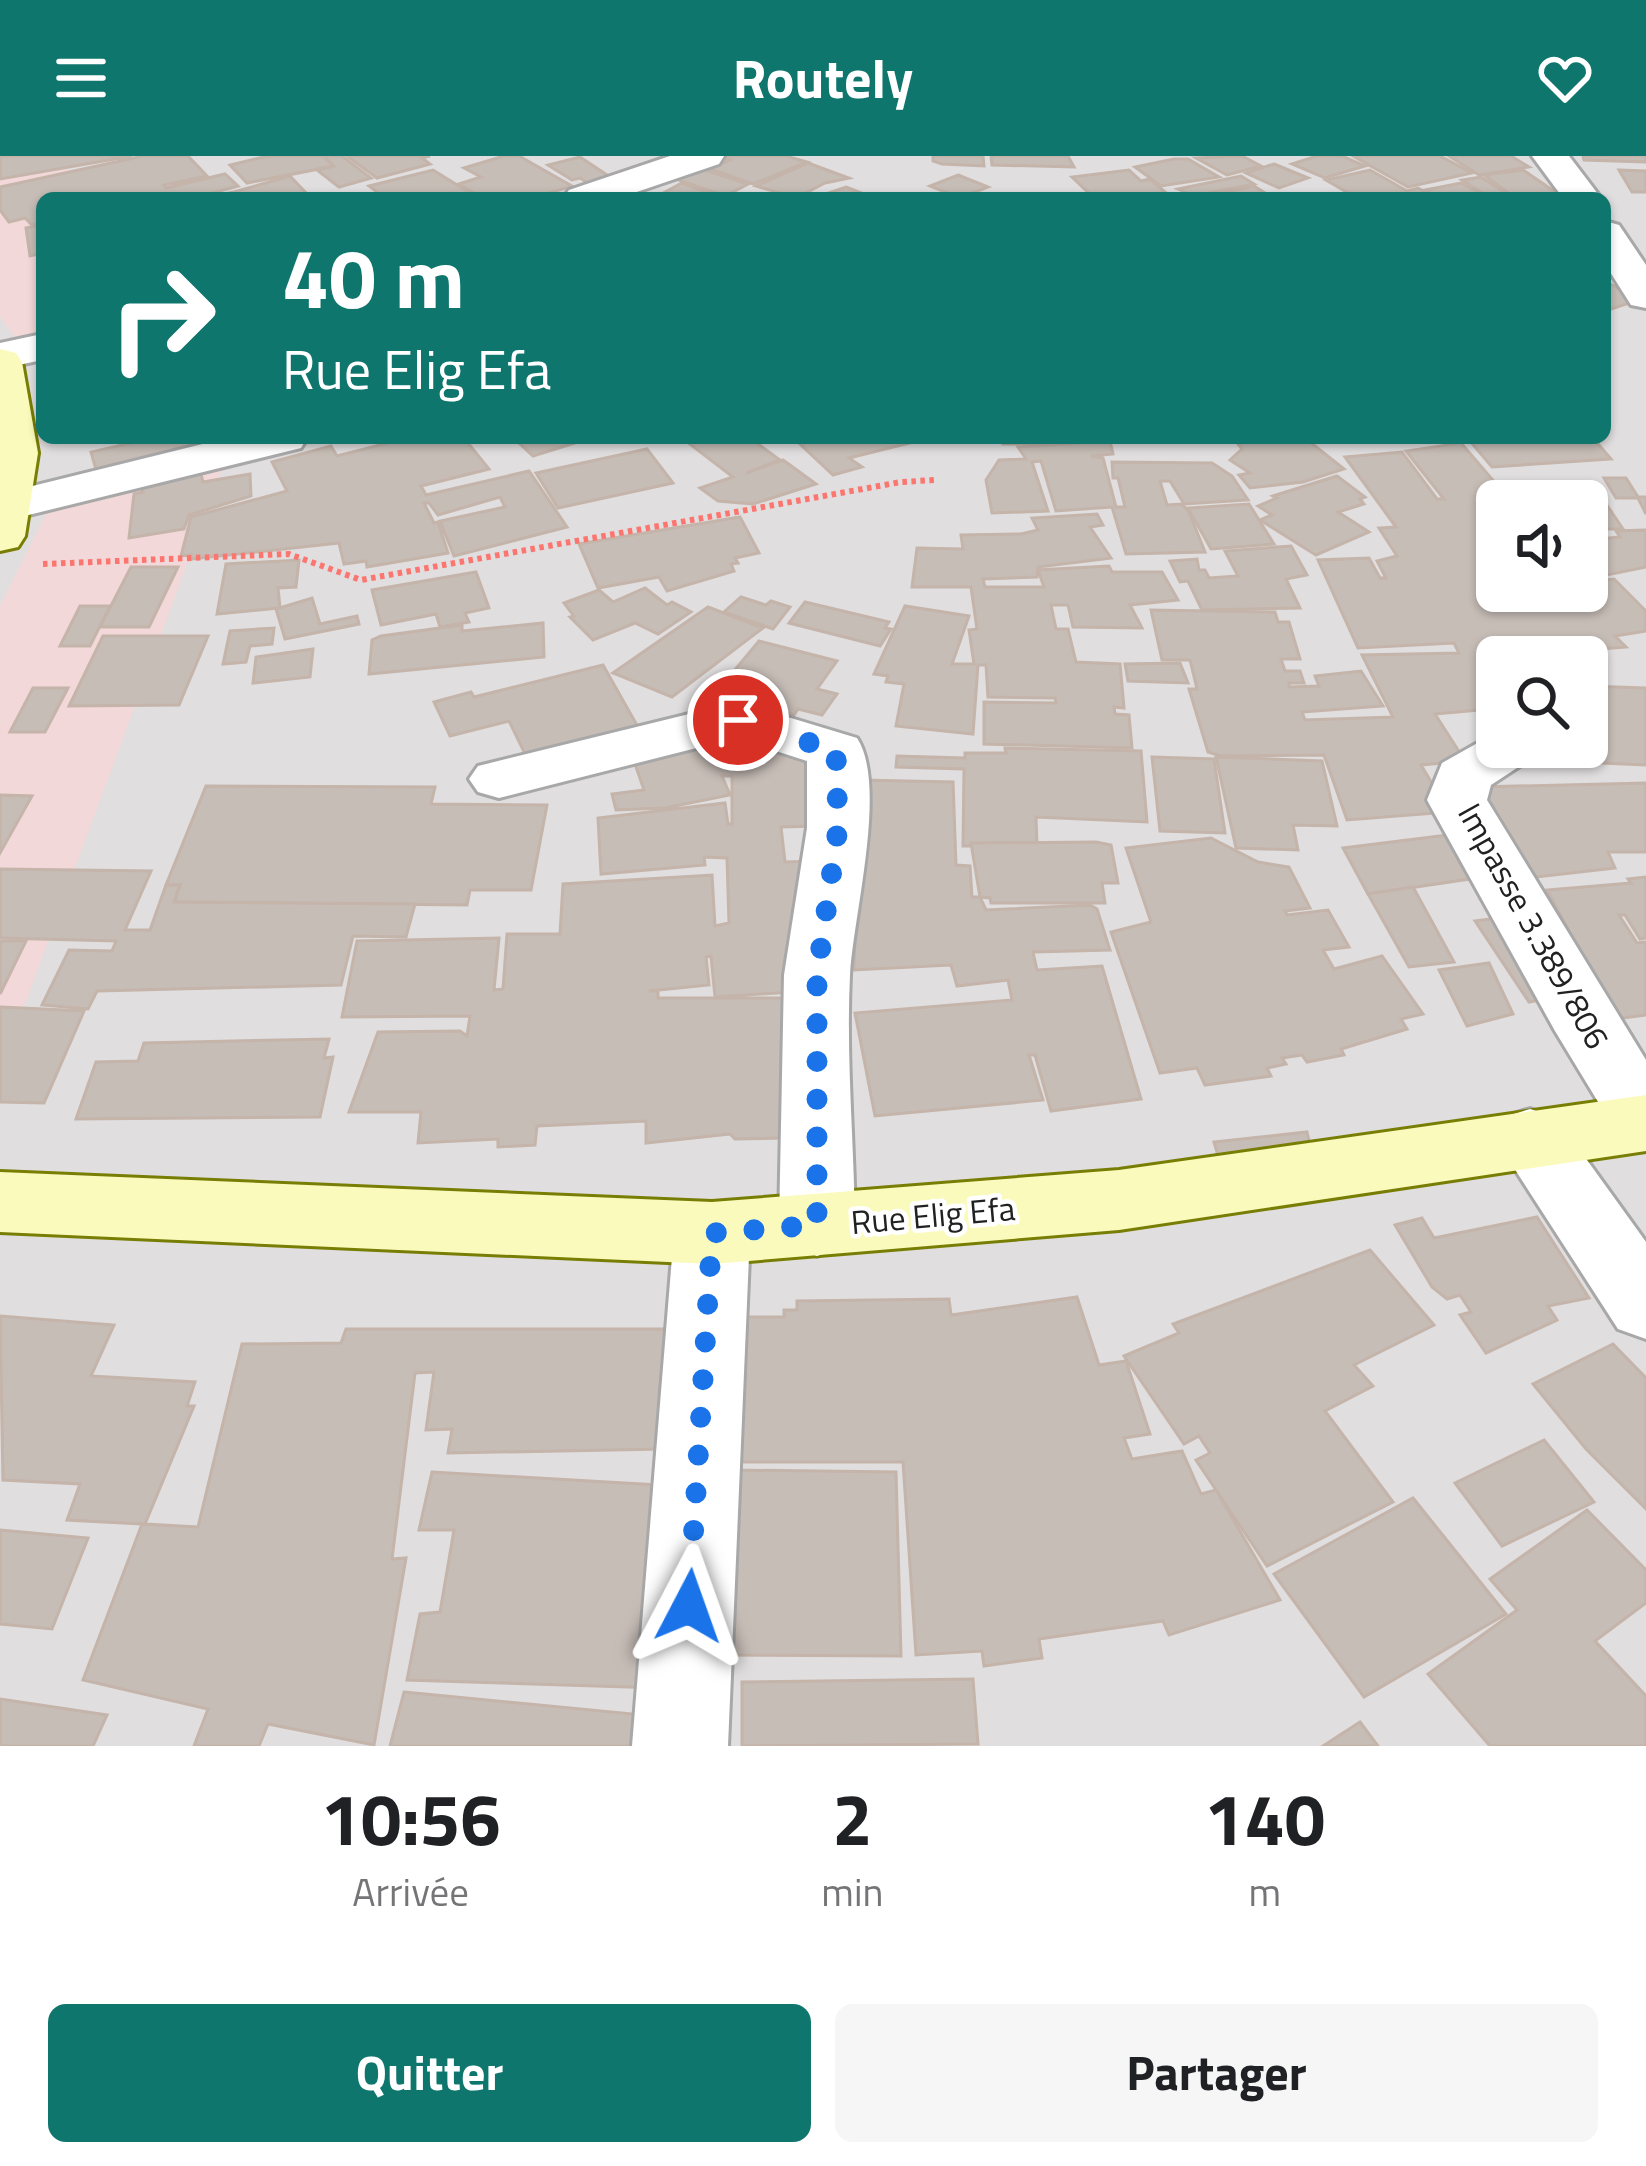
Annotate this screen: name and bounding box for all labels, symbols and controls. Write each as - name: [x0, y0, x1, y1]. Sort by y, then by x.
- text: Routely: [733, 37, 913, 119]
- icon: menu: [48, 45, 114, 111]
- icon: heart: [1532, 45, 1598, 111]
- text: 40 m: [282, 213, 465, 341]
- icon: right: [84, 240, 240, 396]
- text: Rue Elig Efa: [282, 328, 551, 410]
- map controls: [1476, 480, 1608, 768]
- button: sound: [1476, 480, 1608, 612]
- button: search: [1476, 636, 1608, 768]
- pin: [687, 669, 789, 771]
- icon: arrive: [705, 687, 771, 753]
- street label: Impasse 3.389/806: [1446, 794, 1622, 1058]
- street label: Rue Elig Efa: [849, 1183, 1017, 1247]
- position arrow: [626, 1543, 752, 1669]
- text: 10:56: [321, 1763, 501, 1873]
- text: 2: [832, 1763, 873, 1873]
- text: 140: [1204, 1763, 1325, 1873]
- text: Arrivée: [352, 1862, 469, 1921]
- text: min: [821, 1862, 883, 1921]
- text: m: [1248, 1862, 1281, 1921]
- button: Quitter: [48, 2004, 811, 2142]
- button: Partager: [835, 2004, 1598, 2142]

